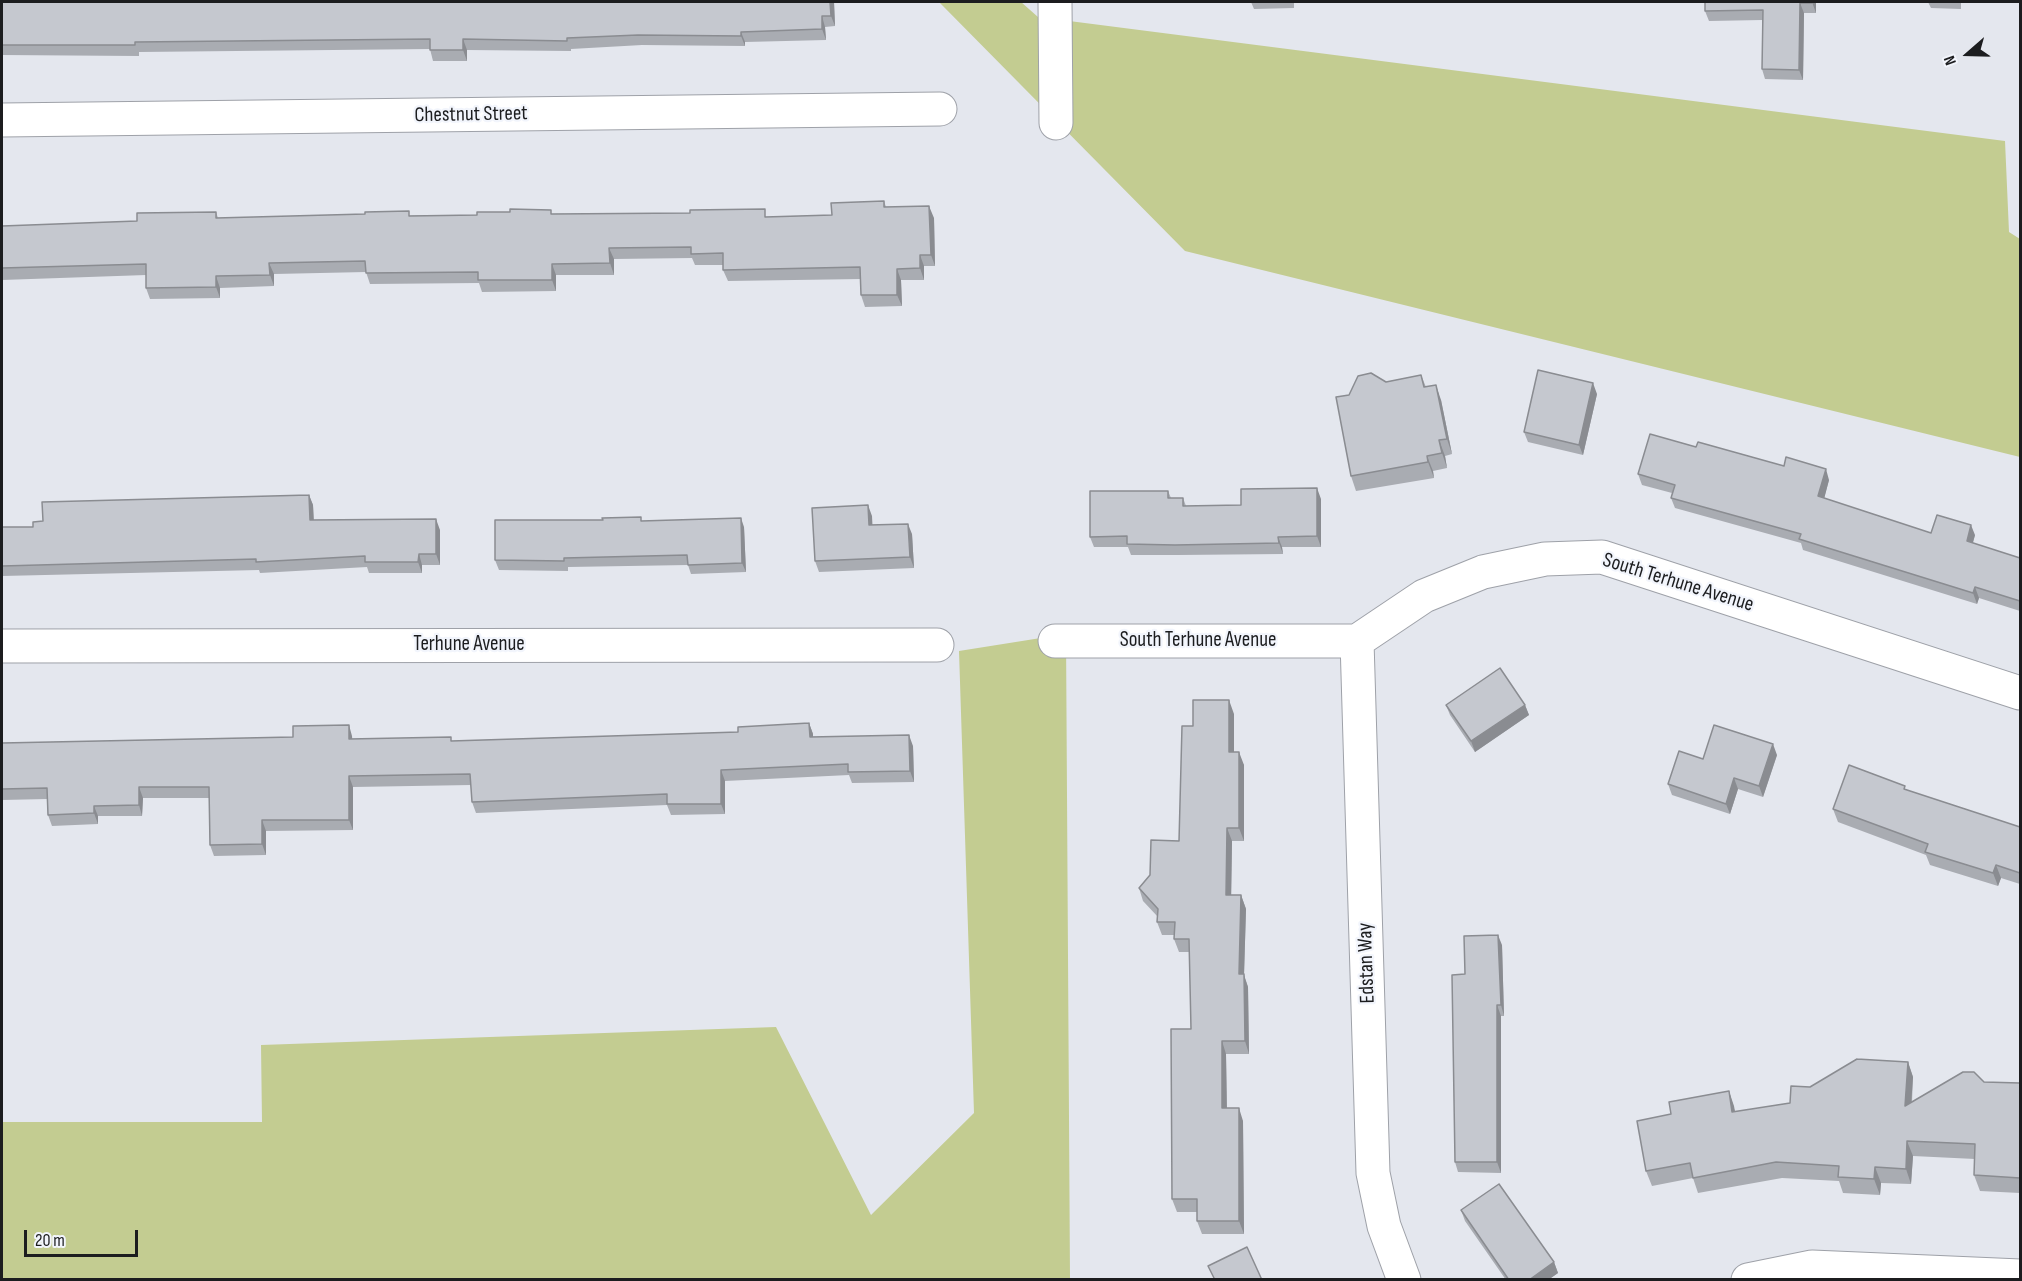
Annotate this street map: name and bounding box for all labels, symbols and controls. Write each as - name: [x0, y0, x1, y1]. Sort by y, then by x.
- north arrow: [1938, 24, 1998, 84]
- text: N: [1940, 53, 1961, 68]
- street label: Chestnut Street: [414, 101, 528, 129]
- street label: South Terhune Avenue: [1599, 548, 1757, 618]
- street label: South Terhune Avenue: [1120, 628, 1276, 654]
- street label: Terhune Avenue: [413, 632, 525, 658]
- street label: Edstan Way: [1353, 922, 1381, 1004]
- scale bar: [27, 1218, 141, 1256]
- text: 20 m: [35, 1230, 65, 1251]

